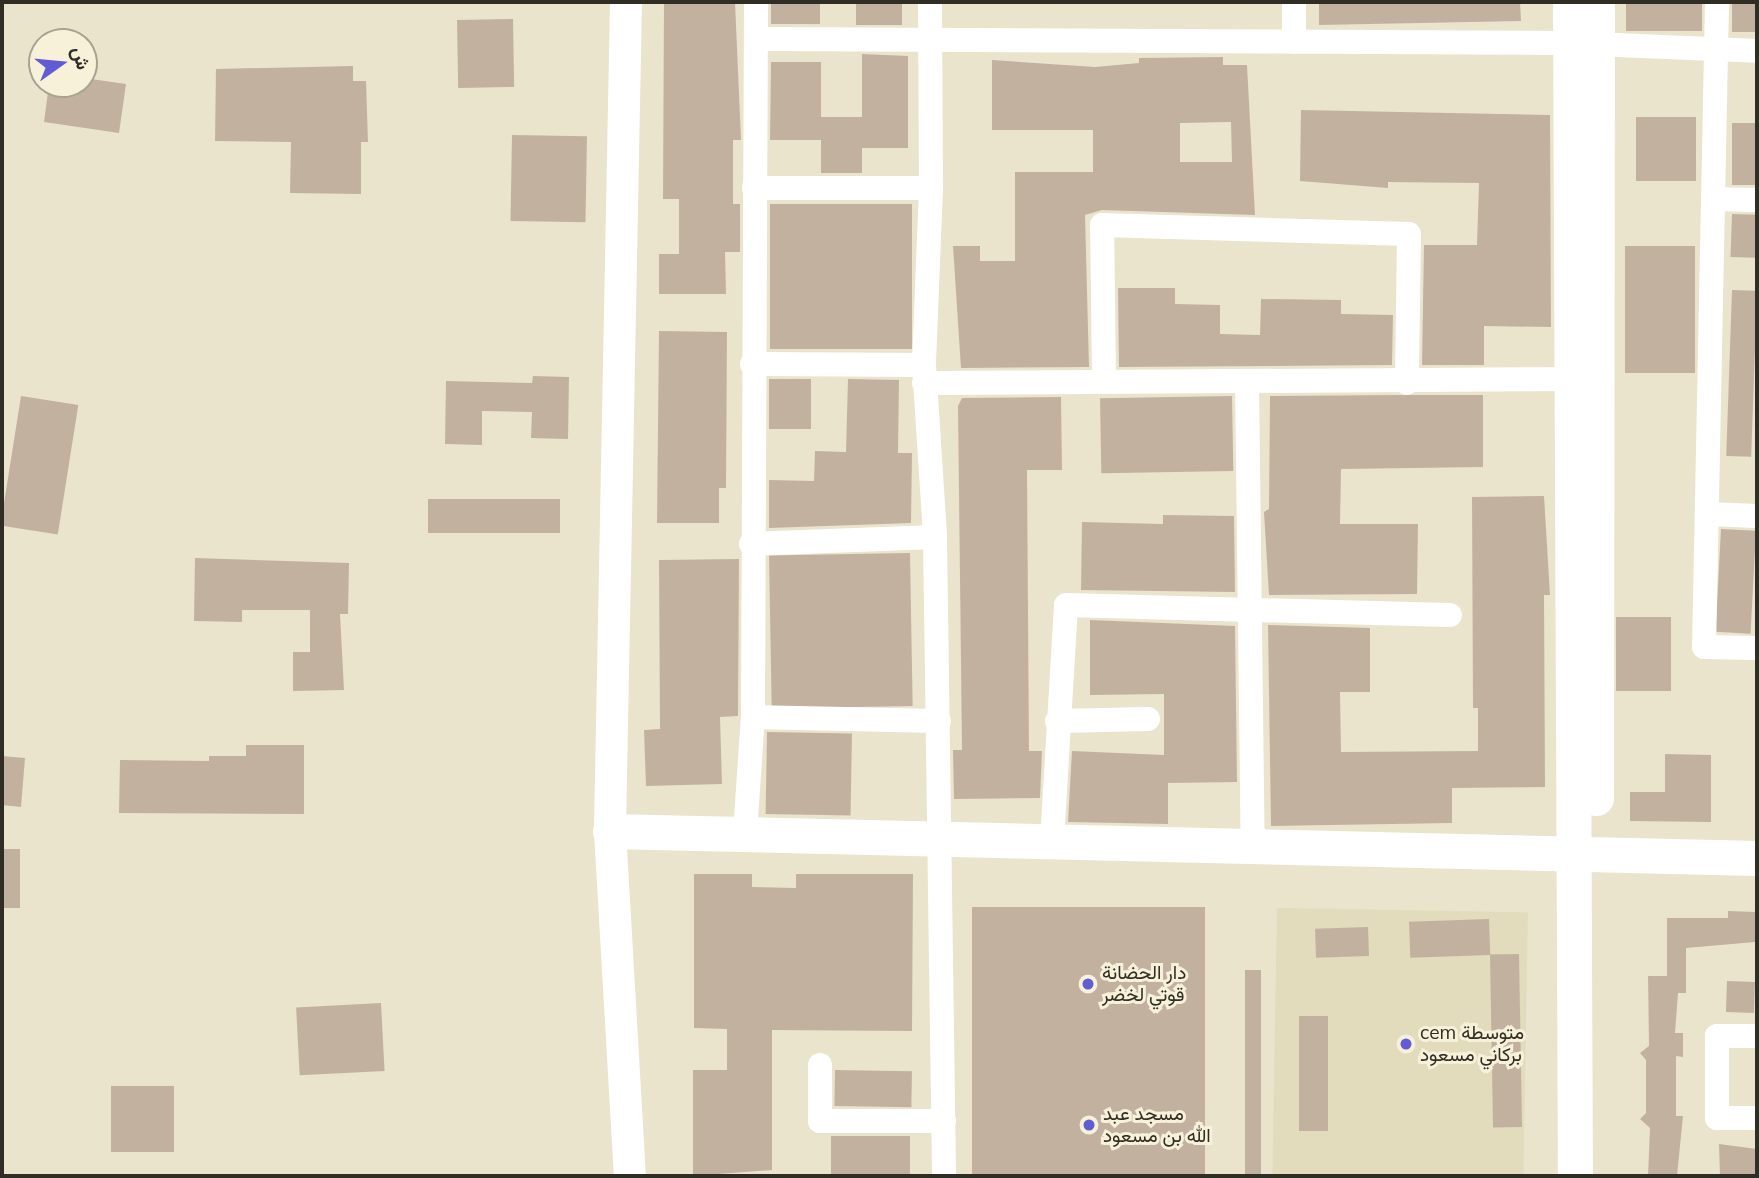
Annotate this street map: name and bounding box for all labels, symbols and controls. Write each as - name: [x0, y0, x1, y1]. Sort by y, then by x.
- north arrow: [28, 28, 98, 98]
- text: ش: [67, 44, 96, 72]
- place label: دار الحضانة قوتي لخضر: [1102, 962, 1186, 1006]
- marker: دار الحضانة قوتي لخضر: [1080, 976, 1096, 992]
- place label: cem متوسطة بركاني مسعود: [1420, 1022, 1524, 1066]
- marker: cem متوسطة بركاني مسعود: [1398, 1036, 1414, 1052]
- place label: مسجد عبد الله بن مسعود: [1103, 1103, 1211, 1147]
- marker: مسجد عبد الله بن مسعود: [1081, 1117, 1097, 1133]

